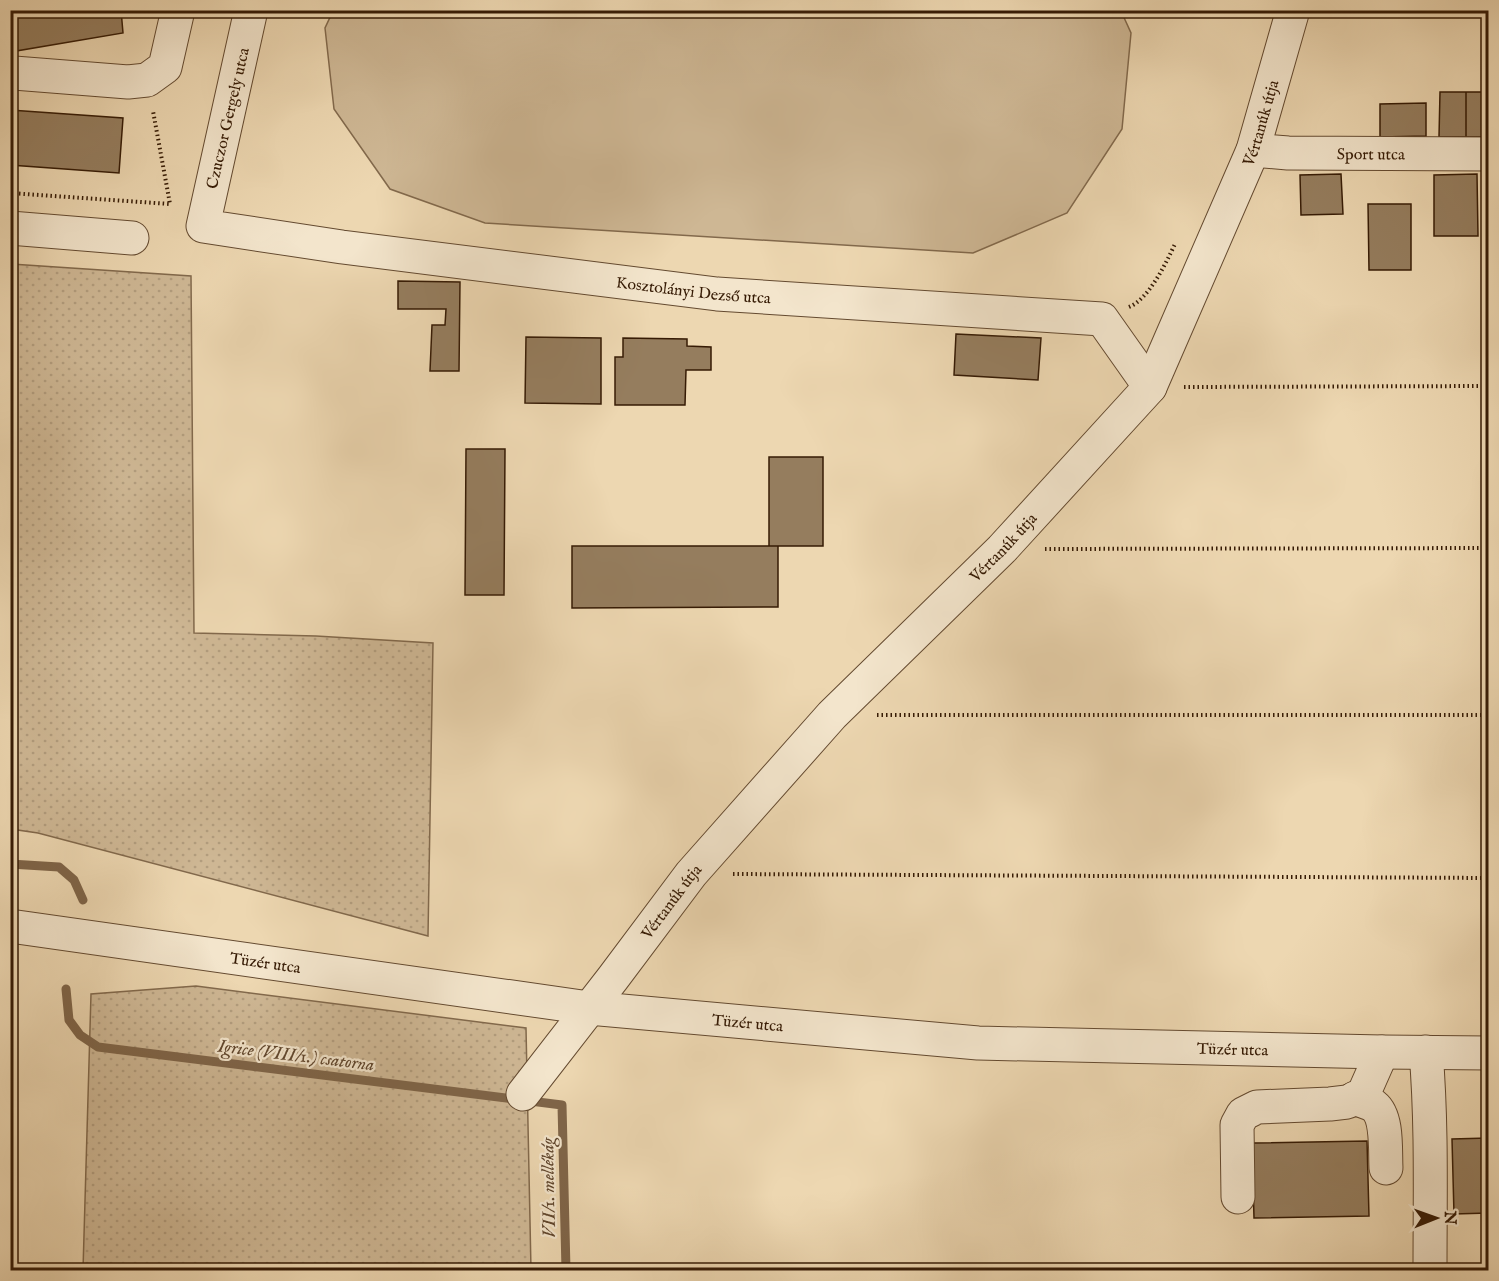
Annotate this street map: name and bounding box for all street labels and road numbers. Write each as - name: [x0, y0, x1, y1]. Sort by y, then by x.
- street label: Czuczor Gergely utca: [203, 46, 255, 191]
- street label: Vértanúk útja: [1239, 78, 1284, 170]
- street label: Sport utca: [1337, 145, 1405, 166]
- street label: Kosztolányi Dezső utca: [615, 273, 771, 309]
- street label: Vértanúk útja: [965, 509, 1042, 588]
- street label: Vértanúk útja: [637, 861, 707, 944]
- street label: Tüzér utca: [228, 949, 302, 979]
- street label: Tüzér utca: [711, 1011, 784, 1037]
- street label: Tüzér utca: [1197, 1040, 1268, 1061]

